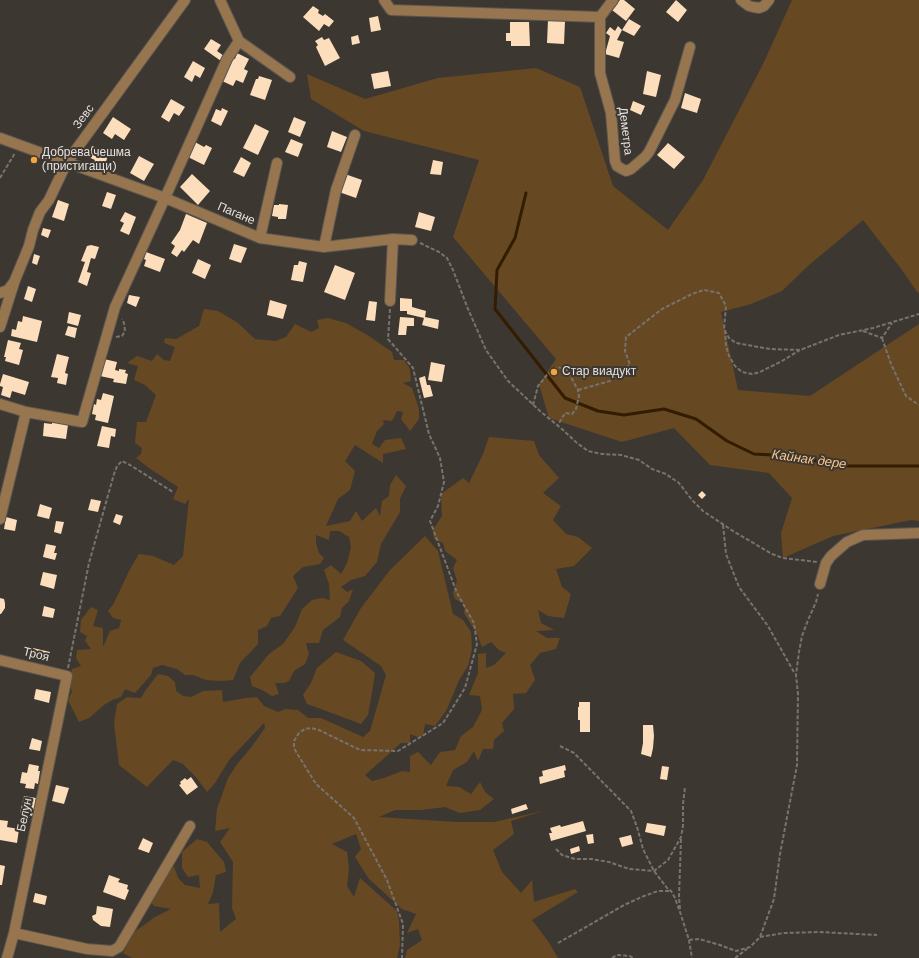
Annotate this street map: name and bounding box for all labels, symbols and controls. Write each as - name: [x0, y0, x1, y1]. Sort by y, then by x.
- street label: Зевс: [70, 102, 98, 132]
- street label: Деметра: [615, 106, 635, 156]
- place label: Добрева чешма (пристигащи): [42, 146, 131, 174]
- marker: Добрева чешма (пристигащи): [29, 155, 39, 165]
- street label: Пагане: [215, 200, 257, 228]
- place label: Стар виадукт: [562, 365, 636, 379]
- marker: Стар виадукт: [549, 367, 559, 377]
- water label: Кайнак дере: [771, 447, 847, 473]
- street label: Троя: [21, 645, 51, 665]
- street label: Белун: [14, 797, 36, 833]

